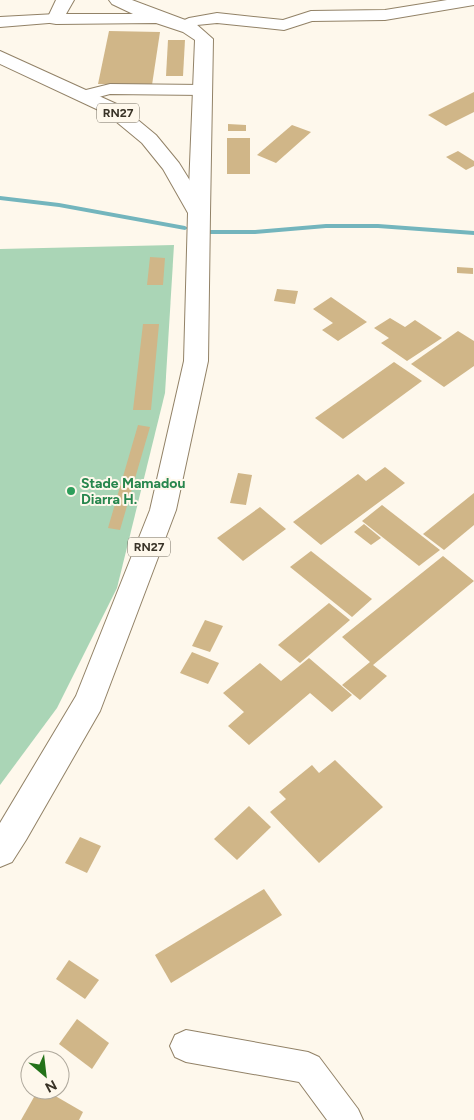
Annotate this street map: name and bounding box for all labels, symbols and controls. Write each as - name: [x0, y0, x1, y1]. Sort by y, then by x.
- road number: RN27: [97, 104, 139, 122]
- place label: Stade Mamadou Diarra H.: [81, 475, 185, 508]
- marker: Stade Mamadou Diarra H.: [65, 485, 77, 497]
- road number: RN27: [128, 538, 170, 556]
- north arrow: [20, 1050, 70, 1100]
- text: N: [42, 1076, 60, 1096]

